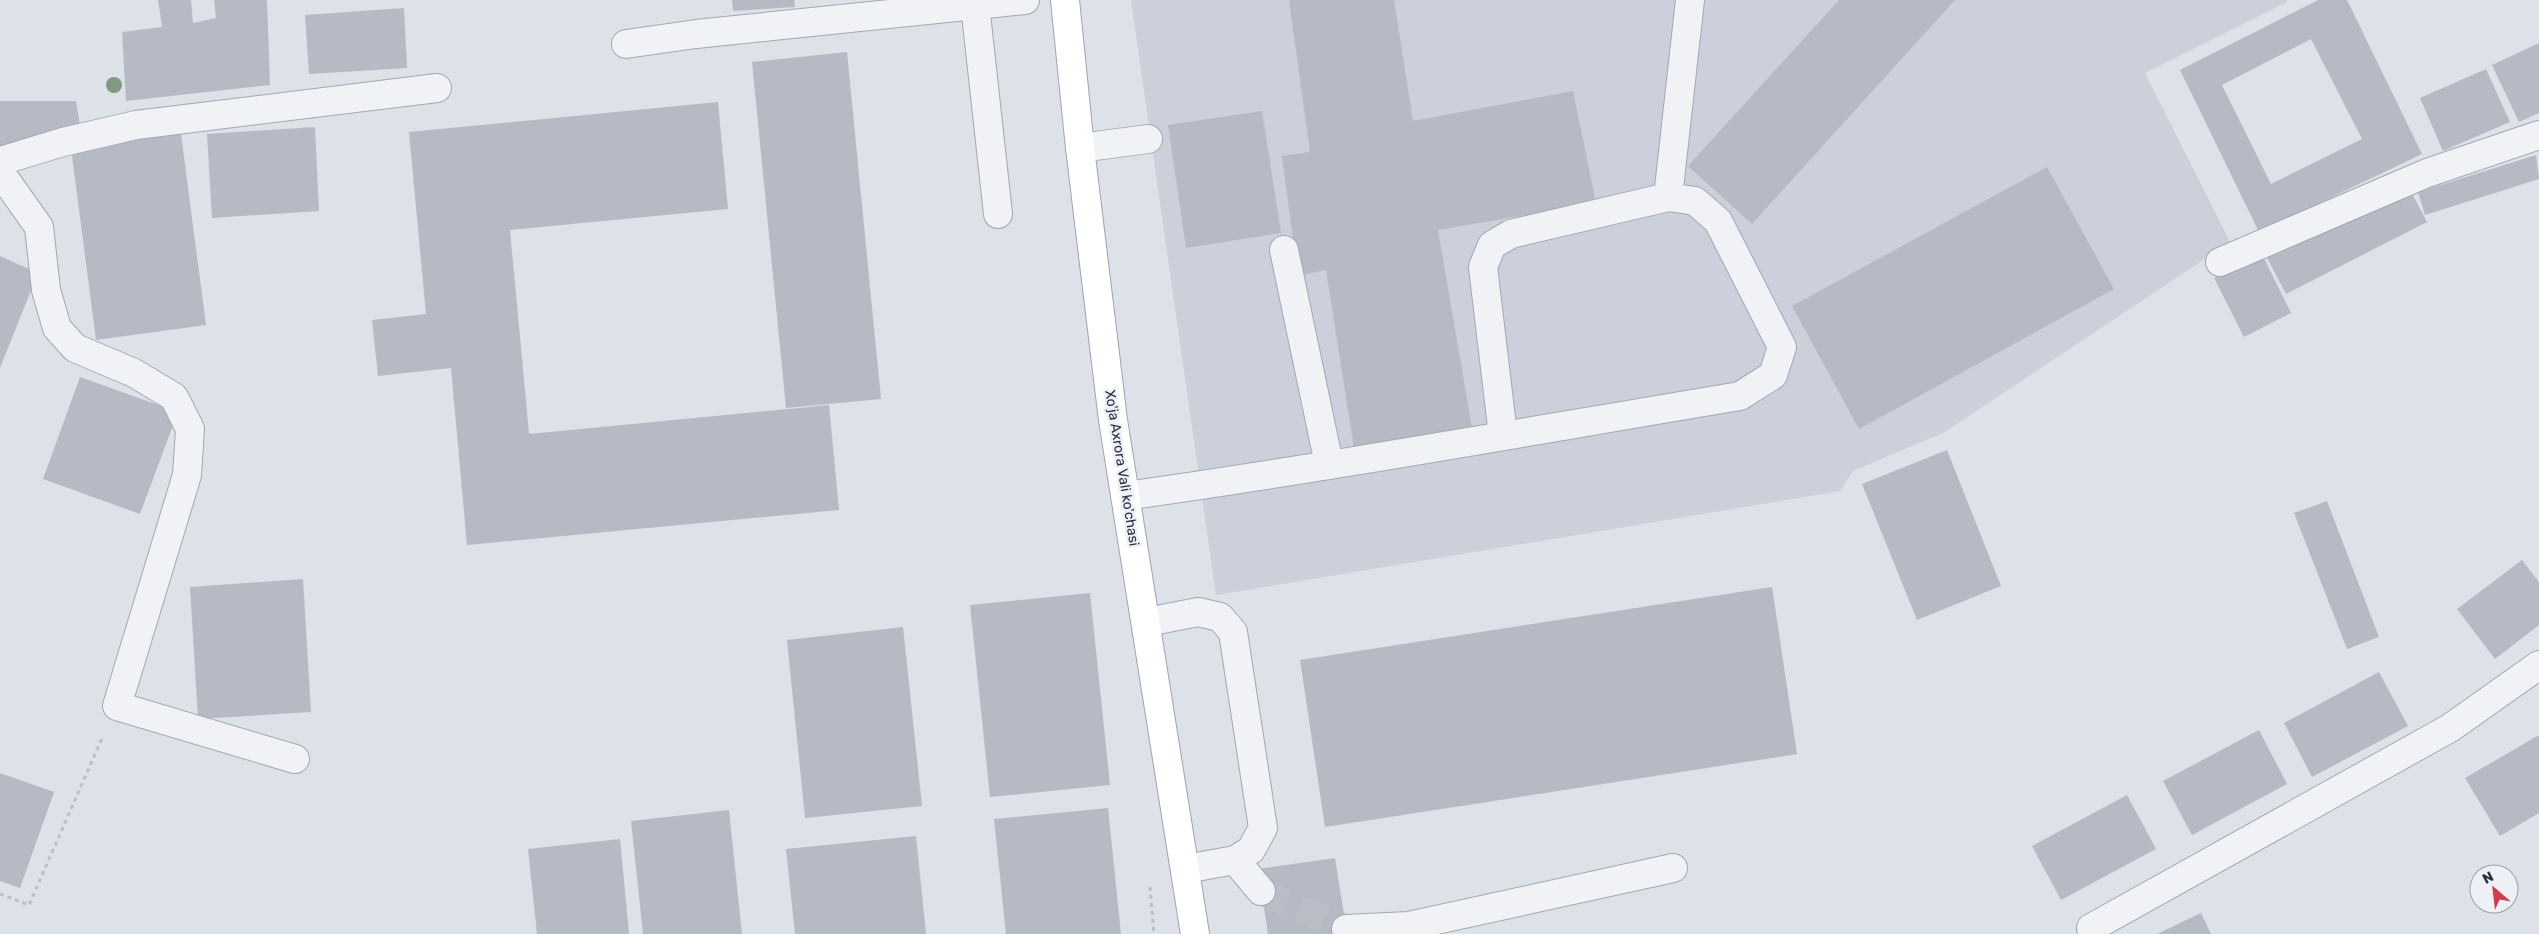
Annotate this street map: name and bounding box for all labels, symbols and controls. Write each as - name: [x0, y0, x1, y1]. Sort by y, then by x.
- street label: Xo'ja Axrora Vali ko'chasi: [1101, 389, 1143, 547]
- north arrow: [2469, 864, 2519, 914]
- text: N: [2480, 868, 2497, 888]

